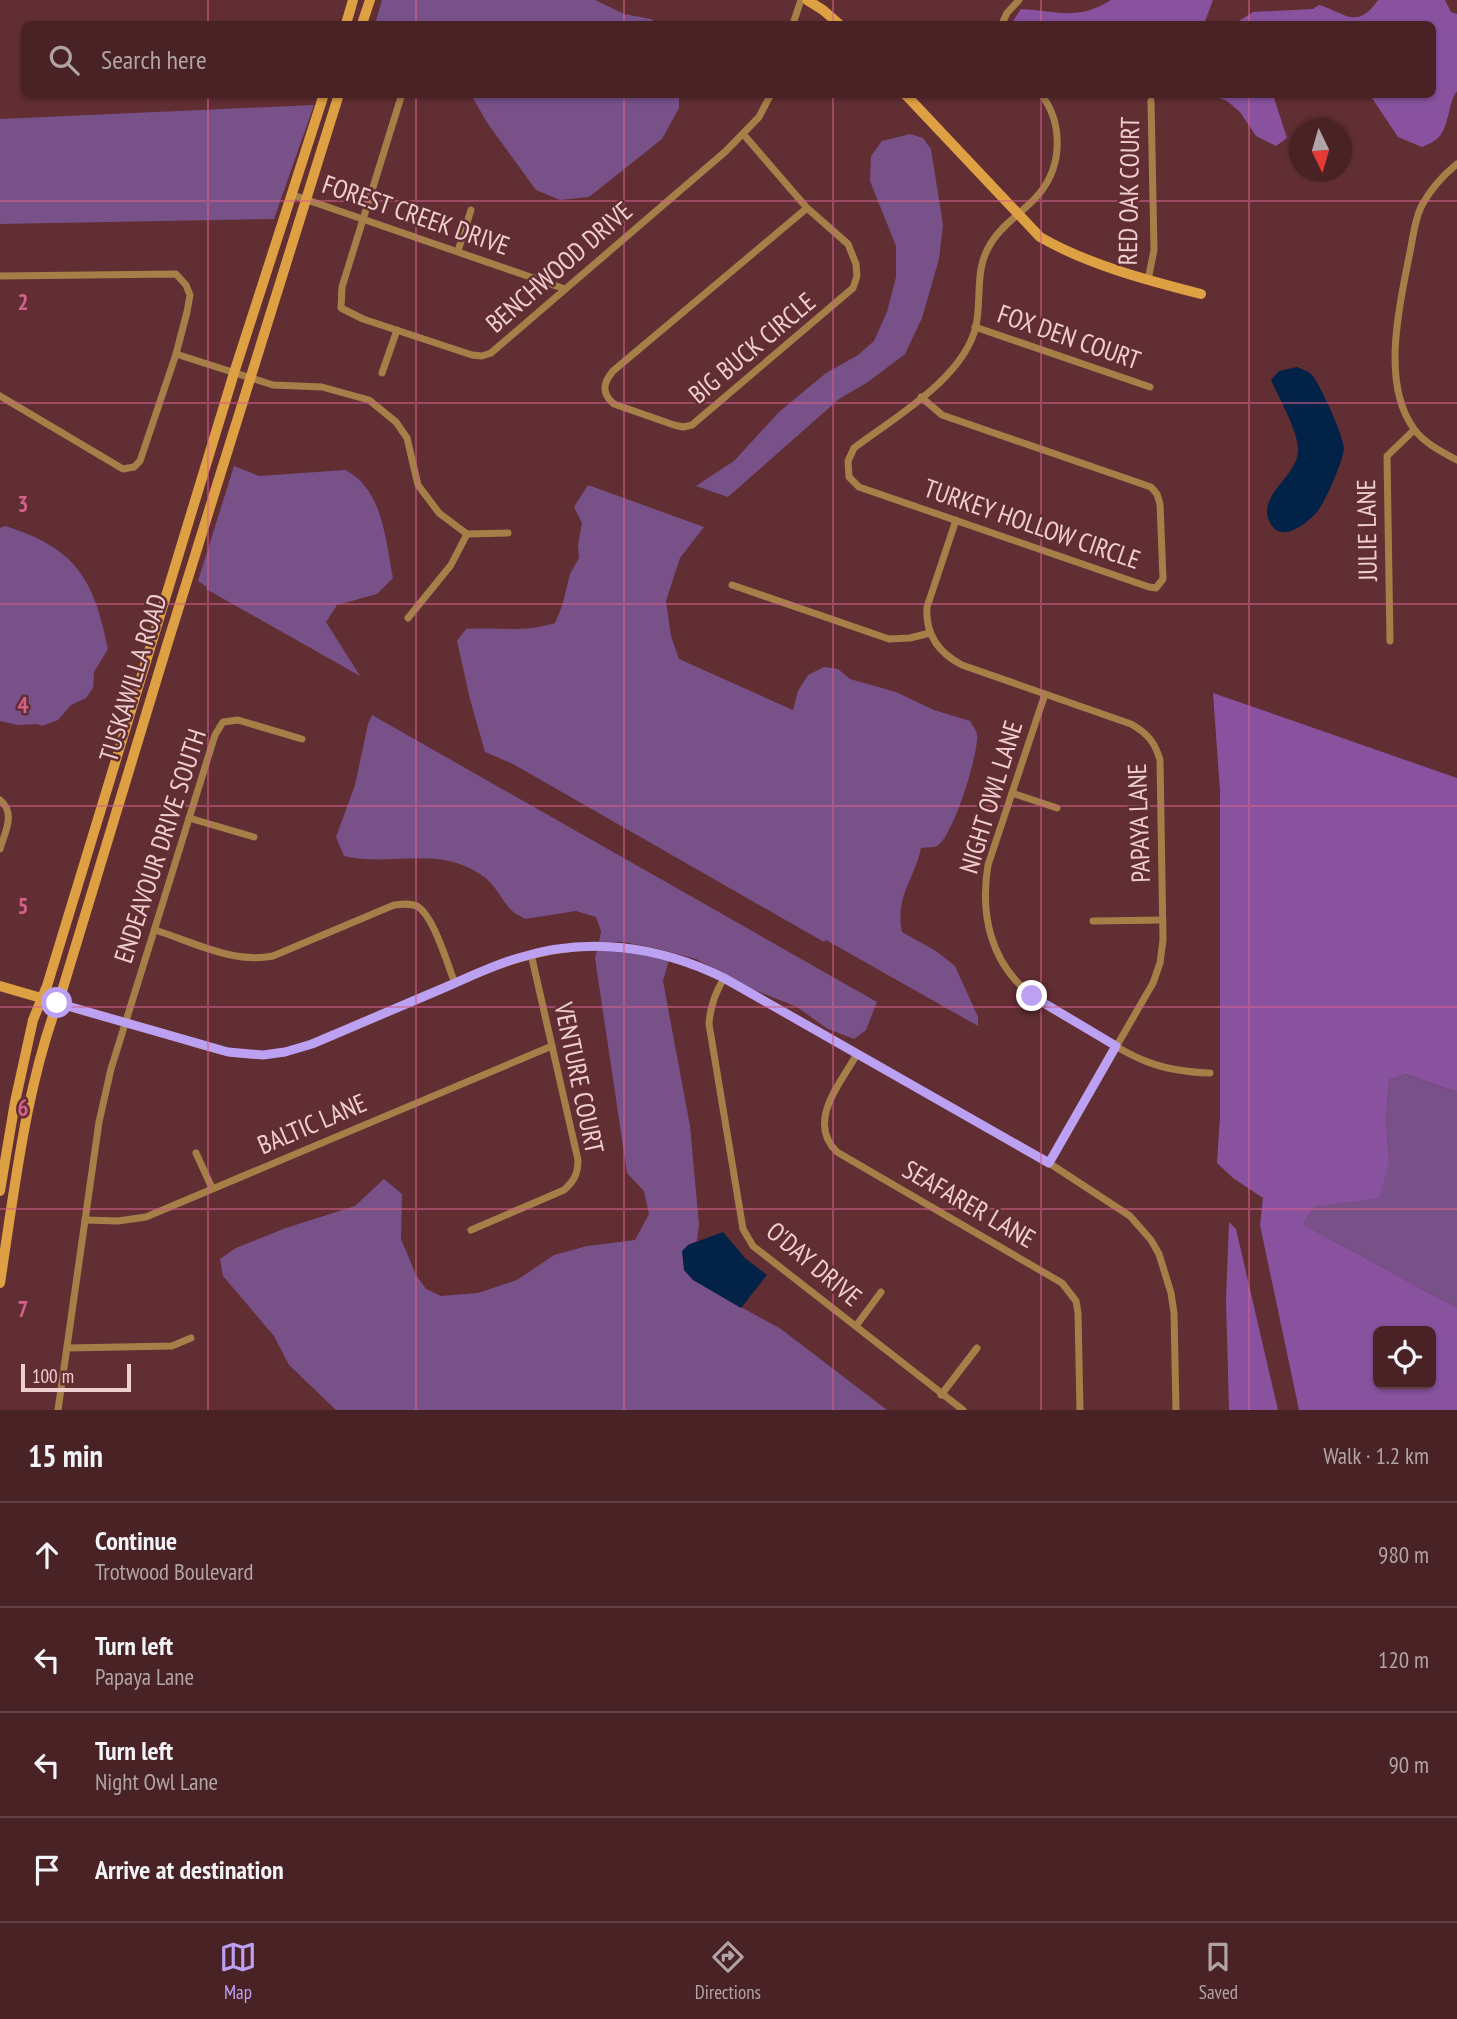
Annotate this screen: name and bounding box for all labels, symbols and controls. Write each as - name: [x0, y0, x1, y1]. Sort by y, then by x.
- search box: [21, 21, 1436, 98]
- icon: search: [45, 41, 83, 79]
- text: Search here: [101, 43, 207, 76]
- street label: RED OAK COURT: [1111, 116, 1146, 266]
- north arrow: [1289, 119, 1352, 182]
- street label: FOREST CREEK DRIVE: [318, 167, 514, 262]
- street label: BENCHWOOD DRIVE: [479, 194, 639, 339]
- street label: BIG BUCK CIRCLE: [681, 285, 822, 410]
- text: 2: [18, 287, 29, 316]
- street label: FOX DEN COURT: [993, 297, 1145, 376]
- street label: TURKEY HOLLOW CIRCLE: [920, 471, 1145, 576]
- street label: JULIE LANE: [1349, 479, 1384, 582]
- text: 3: [18, 489, 29, 518]
- street label: TUSKAWILLA ROAD: [91, 590, 174, 766]
- text: 4: [18, 690, 29, 719]
- street label: NIGHT OWL LANE: [952, 716, 1029, 877]
- street label: ENDEAVOUR DRIVE SOUTH: [106, 725, 213, 967]
- street label: PAPAYA LANE: [1120, 763, 1157, 883]
- text: 5: [18, 891, 29, 920]
- route end: [1016, 980, 1047, 1011]
- route start: [41, 987, 72, 1018]
- street label: VENTURE COURT: [547, 998, 612, 1157]
- street label: BALTIC LANE: [252, 1086, 371, 1161]
- text: 6: [18, 1093, 29, 1122]
- street label: SEAFARER LANE: [897, 1152, 1041, 1255]
- street label: O'DAY DRIVE: [760, 1214, 869, 1313]
- text: 7: [18, 1294, 29, 1323]
- map controls: [1373, 1326, 1436, 1389]
- button: locate: [1373, 1326, 1436, 1389]
- scale bar: [21, 1361, 131, 1393]
- text: 100 m: [32, 1364, 74, 1388]
- text: 15 min: [28, 1436, 103, 1475]
- text: Walk · 1.2 km: [1323, 1441, 1429, 1470]
- text: Continue: [95, 1524, 177, 1557]
- icon: ahead: [28, 1536, 66, 1574]
- text: 980 m: [1378, 1540, 1429, 1569]
- text: Trotwood Boulevard: [95, 1557, 254, 1586]
- text: Turn left: [95, 1629, 173, 1662]
- icon: left: [28, 1641, 66, 1679]
- text: 120 m: [1378, 1645, 1429, 1674]
- text: Papaya Lane: [95, 1662, 194, 1691]
- text: Turn left: [95, 1734, 173, 1767]
- icon: left: [28, 1746, 66, 1784]
- text: 90 m: [1388, 1750, 1429, 1779]
- text: Night Owl Lane: [95, 1767, 218, 1796]
- icon: arrive: [28, 1851, 66, 1889]
- text: Arrive at destination: [95, 1853, 284, 1886]
- tab: Map: [219, 1938, 257, 2004]
- tab: Directions: [695, 1938, 761, 2004]
- tab: Saved: [1199, 1938, 1238, 2004]

